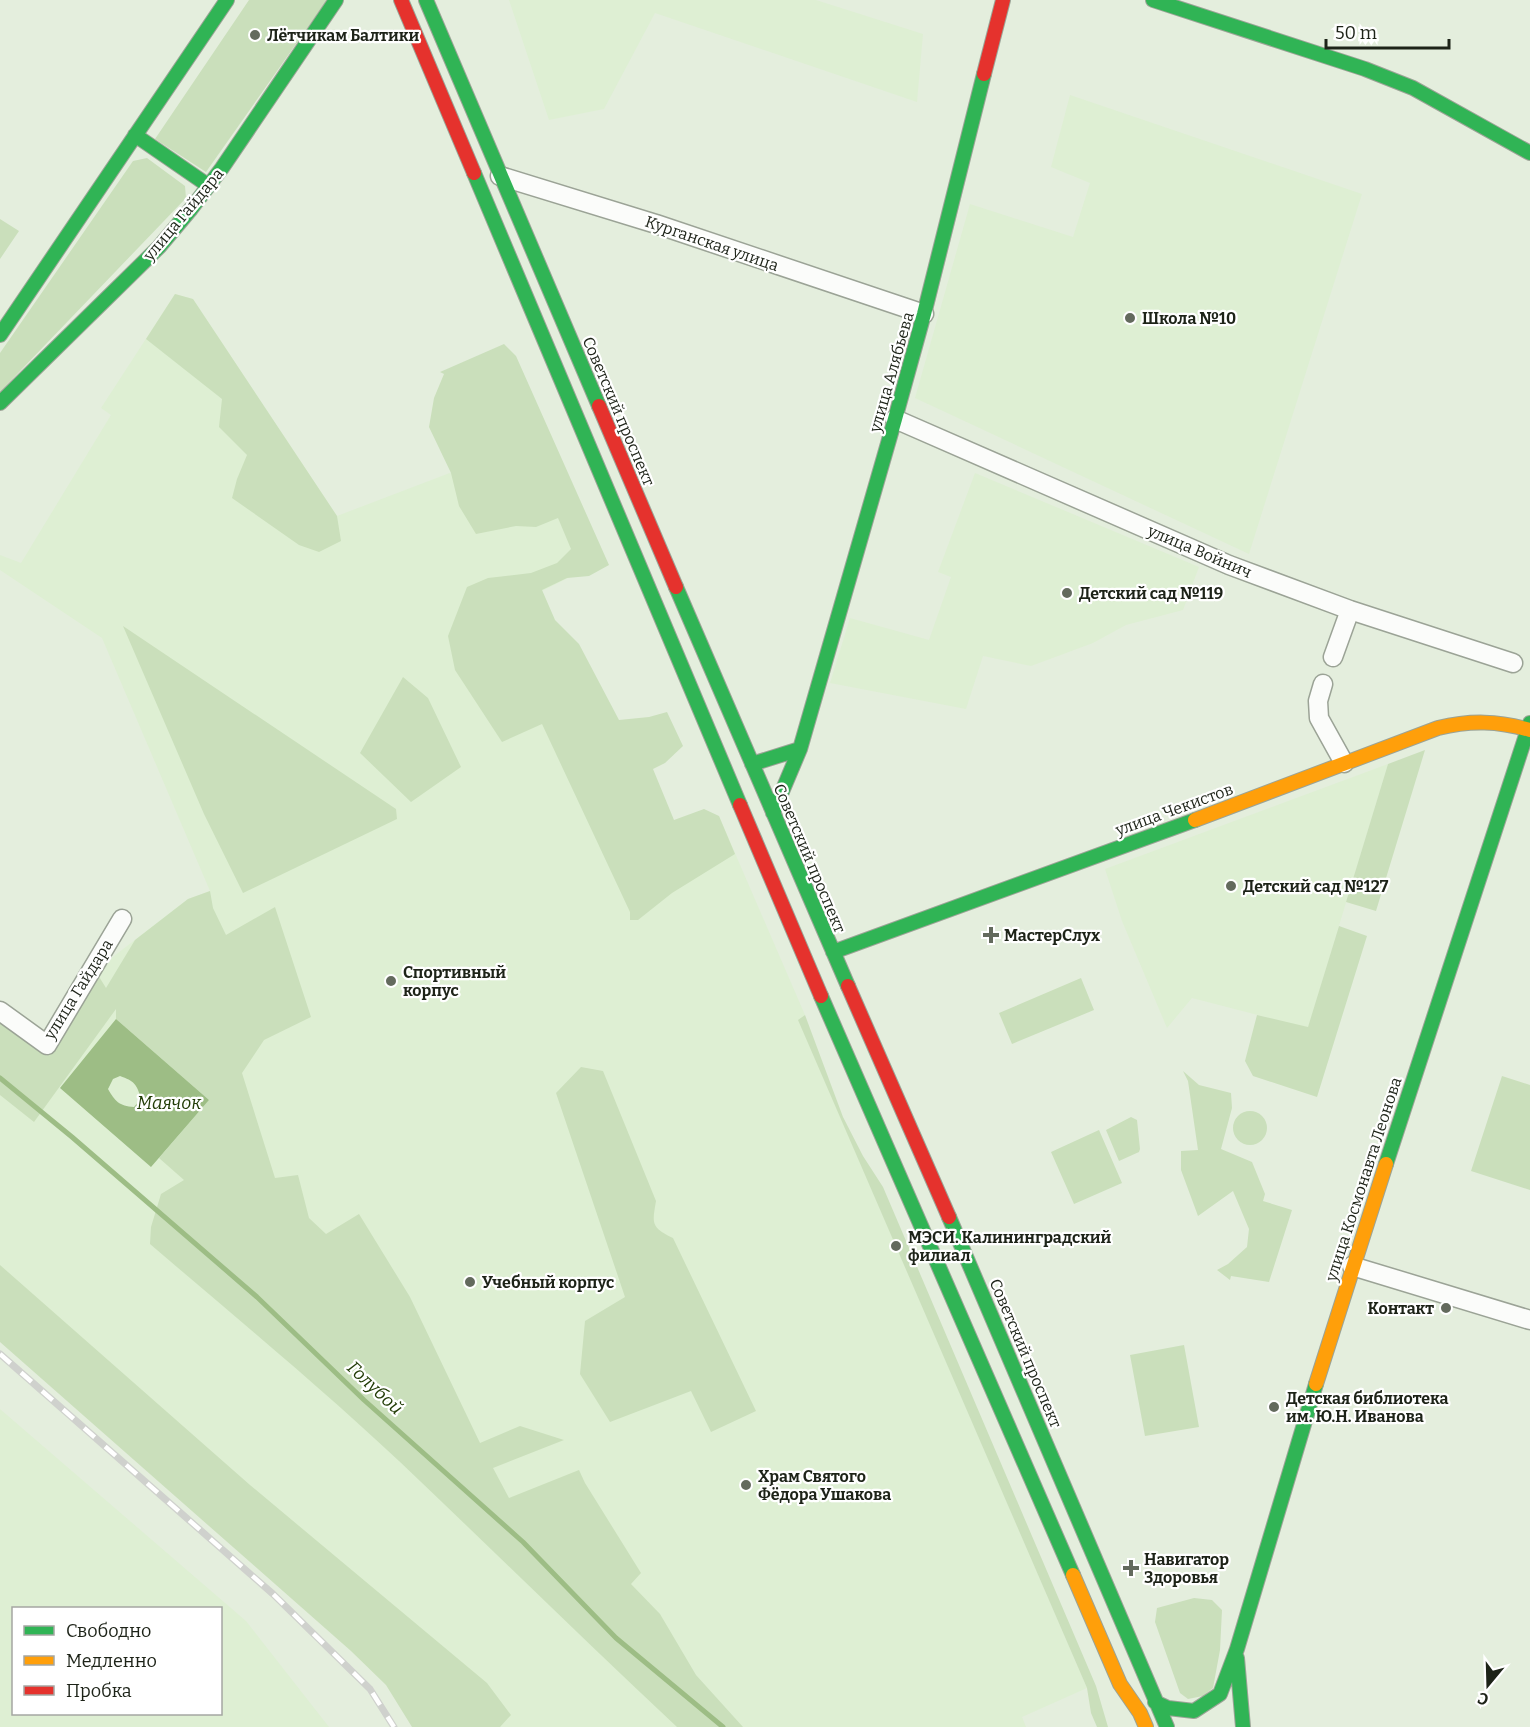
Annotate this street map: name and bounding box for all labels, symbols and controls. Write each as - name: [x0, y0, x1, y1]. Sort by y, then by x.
- scale bar: [1326, 12, 1449, 50]
- text: 50 m: [1335, 22, 1377, 44]
- place label: Лётчикам Балтики: [267, 26, 419, 45]
- marker: Лётчикам Балтики: [248, 28, 262, 42]
- street label: улица Гайдара: [139, 164, 228, 265]
- street label: Курганская улица: [643, 212, 781, 275]
- place label: Школа №10: [1142, 309, 1236, 328]
- street label: улица Алябьева: [865, 310, 918, 435]
- marker: Школа №10: [1123, 311, 1137, 325]
- street label: Советский проспект: [579, 334, 659, 489]
- street label: улица Войнич: [1144, 521, 1255, 582]
- place label: Детский сад №119: [1079, 584, 1223, 603]
- marker: Детский сад №119: [1060, 586, 1074, 600]
- street label: улица Чекистов: [1112, 779, 1236, 840]
- street label: Советский проспект: [770, 781, 850, 936]
- place label: Детский сад №127: [1243, 877, 1389, 896]
- marker: Детский сад №127: [1224, 879, 1238, 893]
- marker: МастерСлух: [982, 926, 1000, 944]
- place label: МастерСлух: [1004, 926, 1100, 945]
- street label: улица Гайдара: [40, 936, 117, 1044]
- place label: Спортивный корпус: [403, 963, 506, 1000]
- marker: Спортивный корпус: [384, 974, 398, 988]
- street label: улица Космонавта Леонова: [1321, 1074, 1406, 1285]
- water label: Маячок: [137, 1092, 202, 1114]
- place label: МЭСИ. Калининградский филиал: [908, 1228, 1112, 1265]
- marker: МЭСИ. Калининградский филиал: [889, 1239, 903, 1253]
- place label: Учебный корпус: [482, 1273, 614, 1292]
- marker: Учебный корпус: [463, 1275, 477, 1289]
- street label: Советский проспект: [986, 1276, 1066, 1431]
- place label: Контакт: [1367, 1299, 1434, 1318]
- marker: Контакт: [1439, 1301, 1453, 1315]
- water label: Голубой: [343, 1357, 407, 1419]
- place label: Детская библиотека им. Ю.Н. Иванова: [1286, 1389, 1448, 1426]
- marker: Детская библиотека им. Ю.Н. Иванова: [1267, 1400, 1281, 1414]
- place label: Храм Святого Фёдора Ушакова: [758, 1467, 891, 1504]
- marker: Храм Святого Фёдора Ушакова: [739, 1478, 753, 1492]
- place label: Навигатор Здоровья: [1144, 1550, 1229, 1587]
- marker: Навигатор Здоровья: [1122, 1559, 1140, 1577]
- legend: [12, 1607, 222, 1715]
- text: Свободно: [66, 1620, 151, 1642]
- text: Медленно: [66, 1650, 157, 1672]
- north arrow: [1458, 1655, 1518, 1715]
- text: Пробка: [66, 1680, 132, 1702]
- text: С: [1475, 1688, 1491, 1709]

